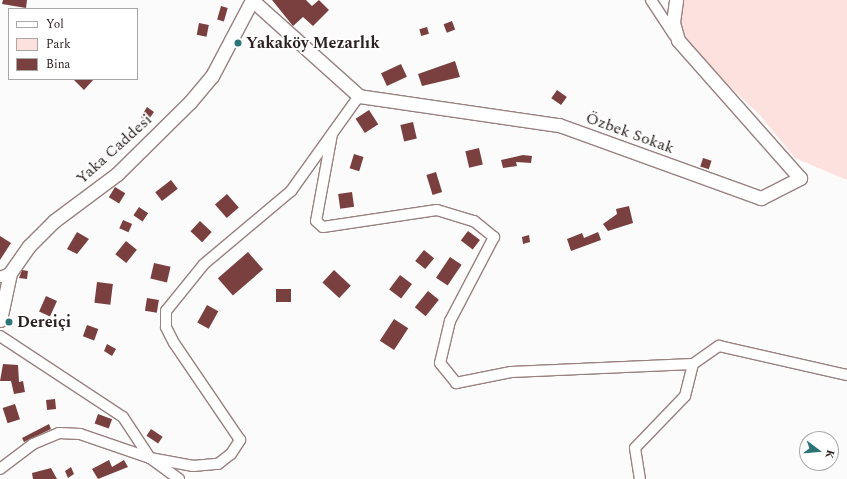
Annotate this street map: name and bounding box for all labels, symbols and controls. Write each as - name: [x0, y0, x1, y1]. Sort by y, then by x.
- legend: [8, 8, 138, 80]
- text: Yol: [46, 15, 64, 34]
- place label: Yakaköy Mezarlık: [246, 33, 380, 53]
- text: Park: [46, 35, 71, 54]
- marker: Yakaköy Mezarlık: [233, 38, 243, 48]
- text: Bina: [46, 55, 70, 74]
- street label: Özbek Sokak: [583, 108, 677, 158]
- street label: Yaka Caddesi: [72, 110, 156, 188]
- place label: Dereiçi: [17, 312, 71, 332]
- marker: Dereiçi: [4, 317, 14, 327]
- north arrow: [799, 431, 839, 471]
- text: K: [821, 448, 839, 461]

